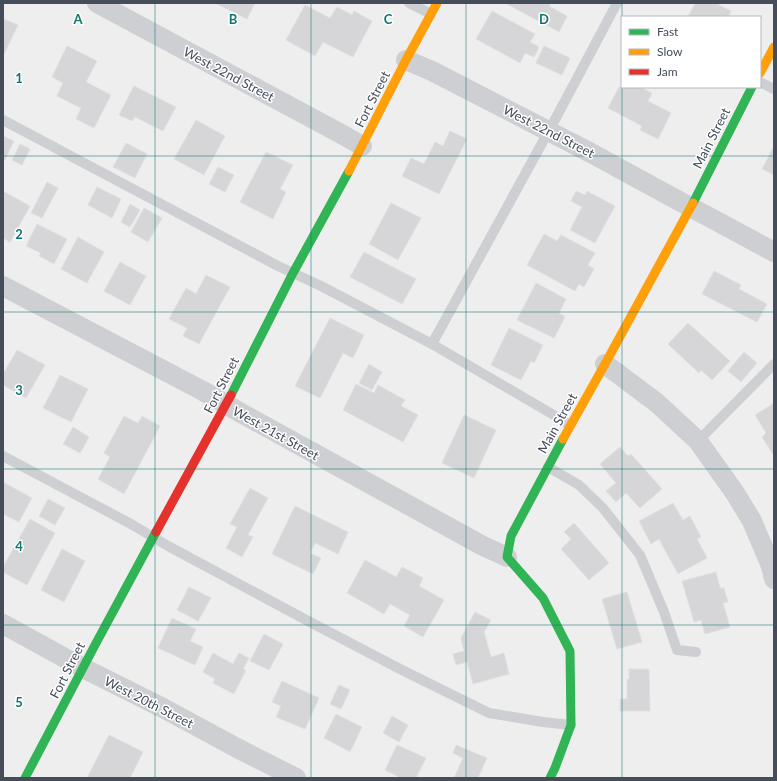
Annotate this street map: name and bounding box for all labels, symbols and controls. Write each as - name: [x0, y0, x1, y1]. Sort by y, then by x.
- text: A: [72, 11, 83, 27]
- text: B: [229, 11, 238, 27]
- text: C: [384, 11, 393, 27]
- text: D: [539, 11, 549, 27]
- legend: [621, 16, 761, 88]
- text: Fast: [657, 24, 679, 39]
- street label: West 22nd Street: [181, 43, 277, 105]
- text: Slow: [657, 44, 683, 59]
- text: Jam: [657, 64, 678, 79]
- street label: Fort Street: [351, 68, 393, 130]
- text: 1: [15, 70, 23, 86]
- street label: West 22nd Street: [501, 101, 598, 161]
- street label: Main Street: [689, 105, 733, 171]
- text: 2: [15, 226, 23, 242]
- street label: Fort Street: [200, 354, 242, 416]
- text: 3: [15, 382, 23, 398]
- street label: Main Street: [534, 390, 580, 456]
- street label: West 21st Street: [230, 403, 322, 463]
- text: 4: [15, 538, 23, 554]
- street label: Fort Street: [46, 639, 88, 701]
- street label: West 20th Street: [102, 673, 196, 731]
- text: 5: [15, 694, 23, 710]

